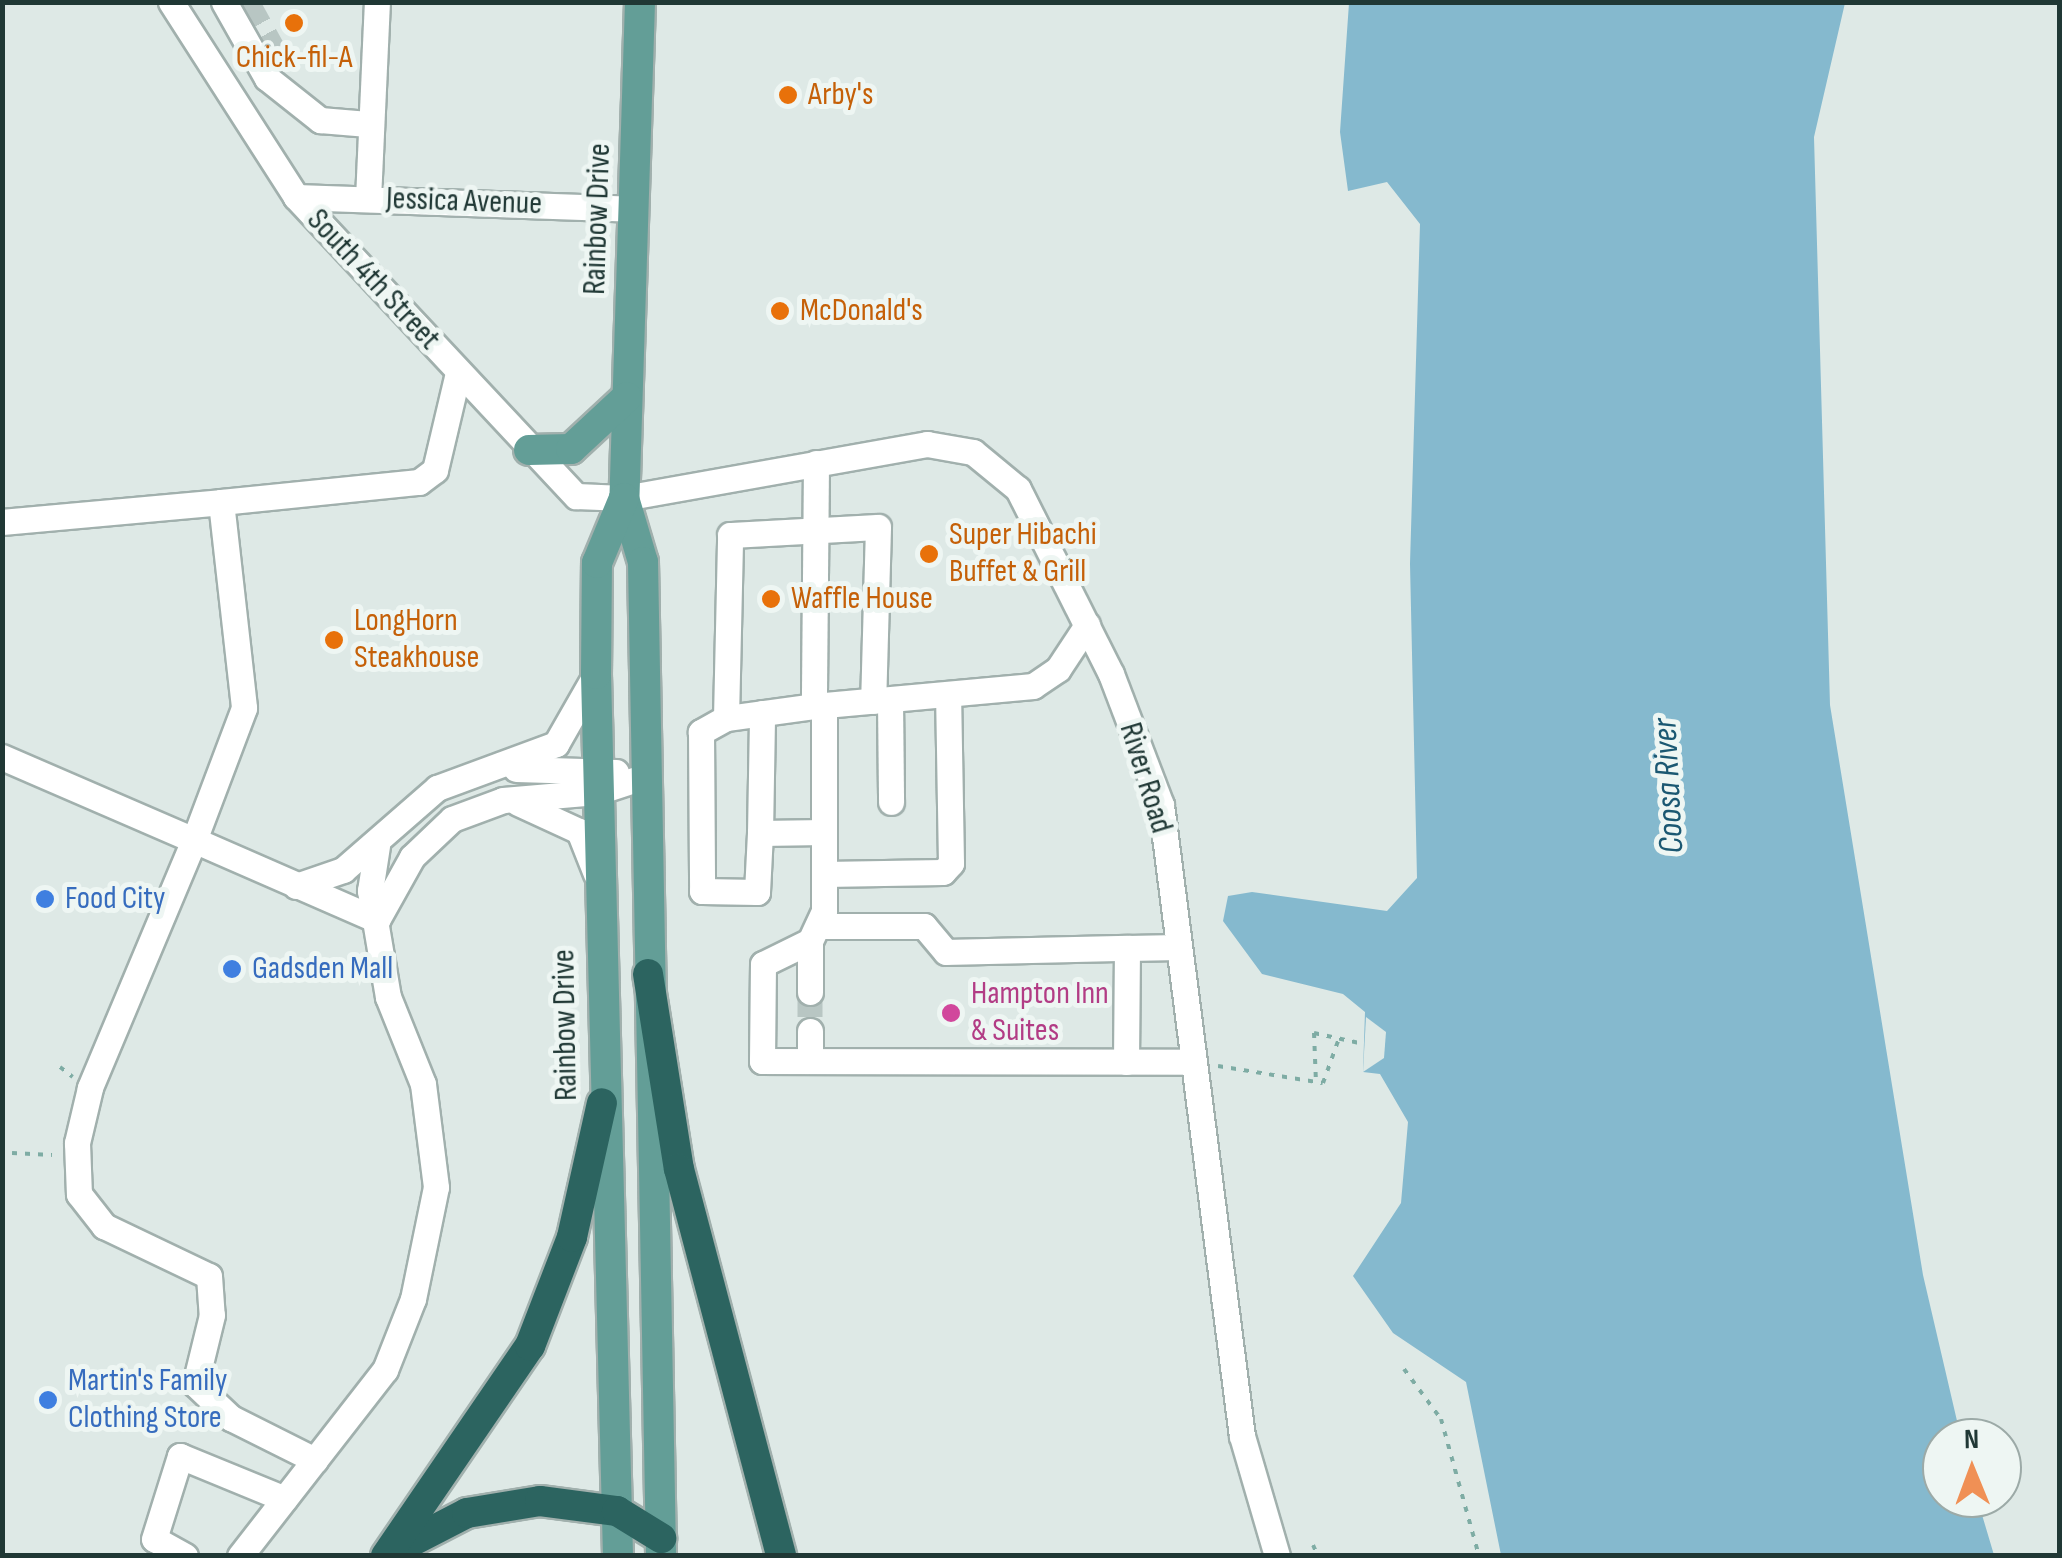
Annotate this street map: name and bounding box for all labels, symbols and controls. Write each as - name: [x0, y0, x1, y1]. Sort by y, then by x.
- marker: Chick-fil-A: [283, 12, 305, 34]
- place label: Chick-fil-A: [236, 39, 352, 77]
- place label: Arby's: [808, 76, 873, 114]
- marker: Arby's: [777, 84, 799, 106]
- street label: Rainbow Drive: [576, 143, 620, 295]
- street label: Jessica Avenue: [385, 180, 543, 224]
- street label: South 4th Street: [298, 202, 448, 358]
- place label: McDonald's: [800, 292, 923, 330]
- marker: McDonald's: [769, 300, 791, 322]
- place label: Super Hibachi Buffet & Grill: [949, 517, 1097, 592]
- marker: Super Hibachi Buffet & Grill: [918, 543, 940, 565]
- place label: Waffle House: [791, 580, 933, 618]
- marker: Waffle House: [760, 588, 782, 610]
- place label: LongHorn Steakhouse: [354, 603, 479, 678]
- marker: LongHorn Steakhouse: [323, 629, 345, 651]
- water label: Coosa River: [1644, 717, 1694, 855]
- street label: River Road: [1110, 718, 1180, 838]
- place label: Food City: [65, 880, 165, 918]
- marker: Food City: [34, 888, 56, 910]
- street label: Rainbow Drive: [545, 949, 587, 1101]
- place label: Gadsden Mall: [252, 950, 393, 988]
- marker: Gadsden Mall: [221, 958, 243, 980]
- place label: Hampton Inn & Suites: [971, 976, 1109, 1051]
- marker: Hampton Inn & Suites: [940, 1002, 962, 1024]
- place label: Martin's Family Clothing Store: [68, 1363, 227, 1438]
- marker: Martin's Family Clothing Store: [37, 1389, 59, 1411]
- north arrow: [1922, 1418, 2022, 1518]
- text: N: [1964, 1423, 1979, 1456]

